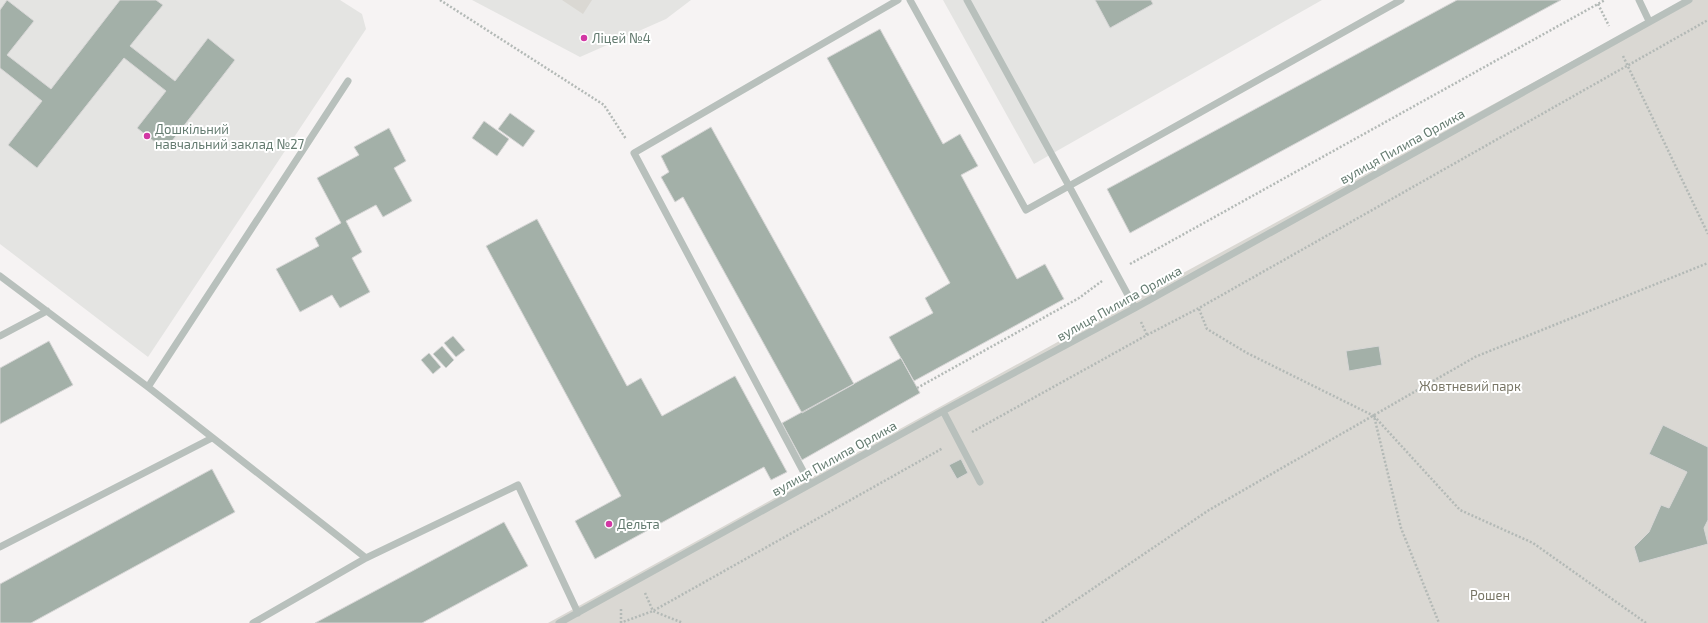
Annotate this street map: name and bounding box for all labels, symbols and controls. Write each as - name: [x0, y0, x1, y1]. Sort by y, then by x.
- place label: Ліцей №4: [592, 30, 651, 46]
- marker: Ліцей №4: [579, 33, 589, 43]
- street label: вулиця Пилипа Орлика: [1337, 105, 1467, 187]
- place label: Дошкільний навчальний заклад №27: [155, 121, 305, 152]
- marker: Дошкільний навчальний заклад №27: [142, 131, 152, 141]
- street label: вулиця Пилипа Орлика: [1054, 262, 1184, 344]
- park label: Жовтневий парк: [1419, 378, 1521, 394]
- street label: вулиця Пилипа Орлика: [769, 417, 899, 499]
- place label: Дельта: [617, 516, 660, 532]
- marker: Дельта: [604, 519, 614, 529]
- park label: Рошен: [1470, 587, 1510, 603]

